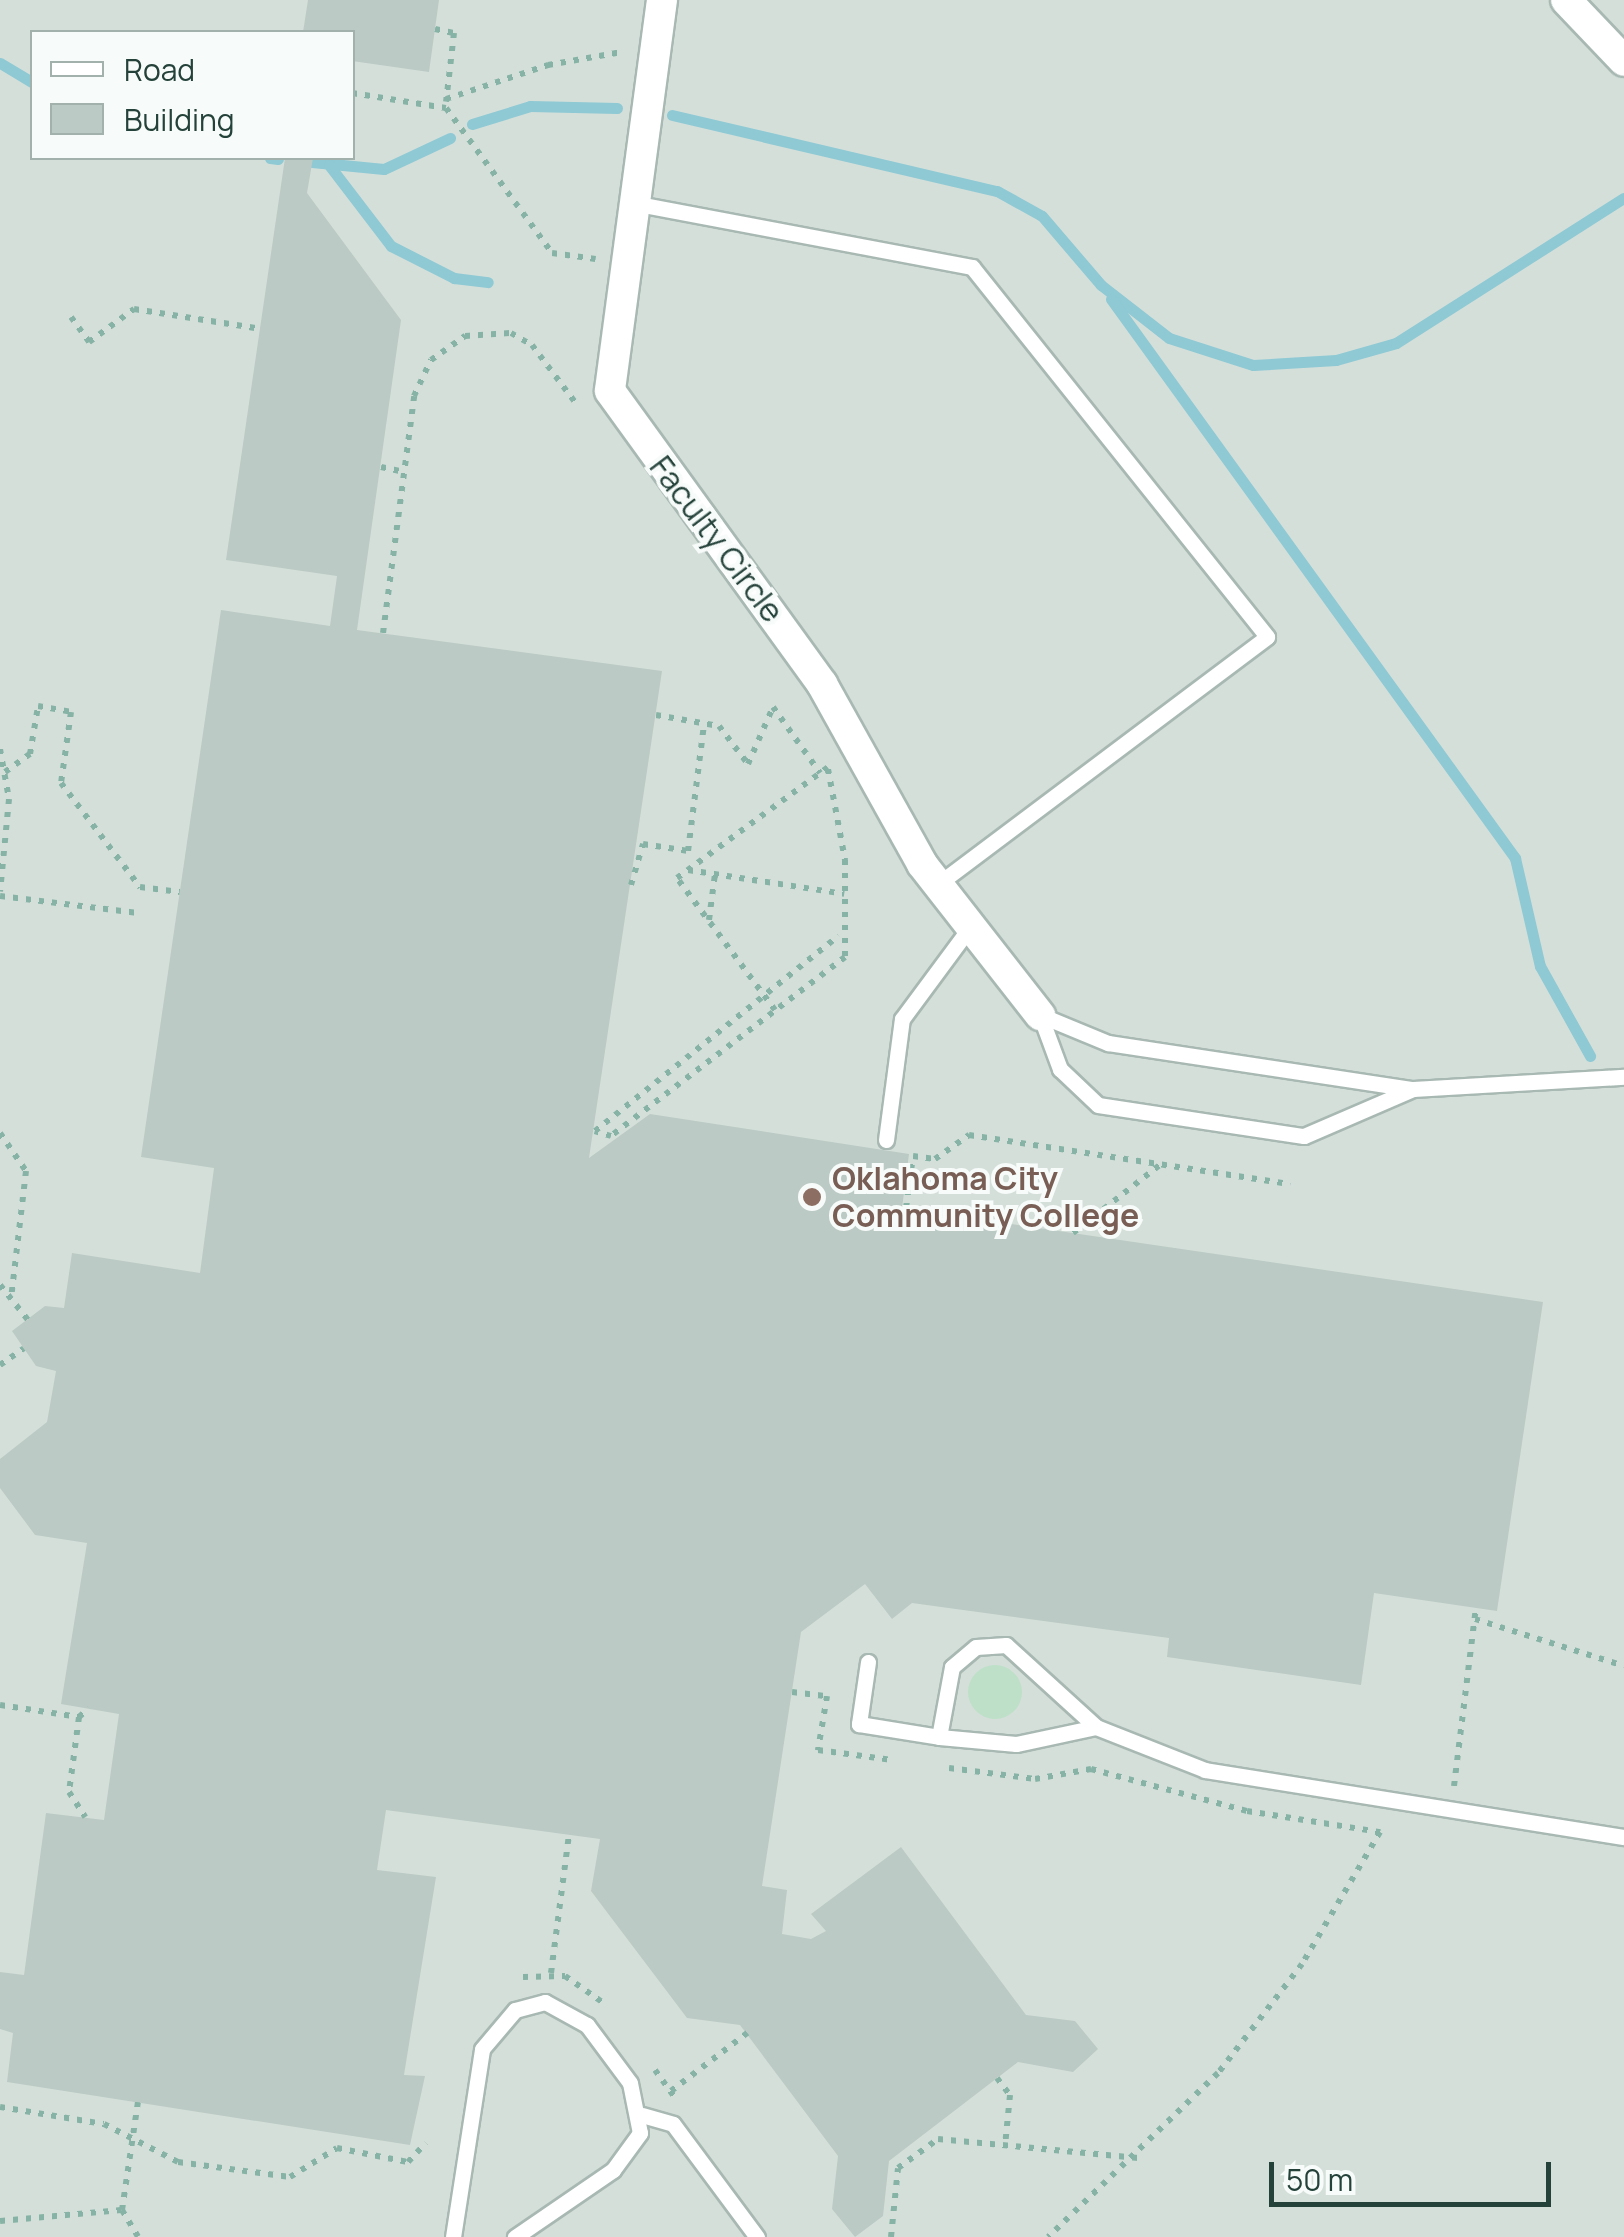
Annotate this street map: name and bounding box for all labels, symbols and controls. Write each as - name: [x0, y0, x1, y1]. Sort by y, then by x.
- legend: [30, 30, 355, 160]
- text: Road: [124, 49, 195, 90]
- text: Building: [124, 99, 235, 140]
- street label: Faculty Circle: [642, 448, 792, 630]
- place label: Oklahoma City Community College: [832, 1160, 1139, 1235]
- marker: Oklahoma City Community College: [801, 1186, 823, 1208]
- scale bar: [1274, 2142, 1556, 2204]
- text: 50 m: [1286, 2159, 1353, 2200]

